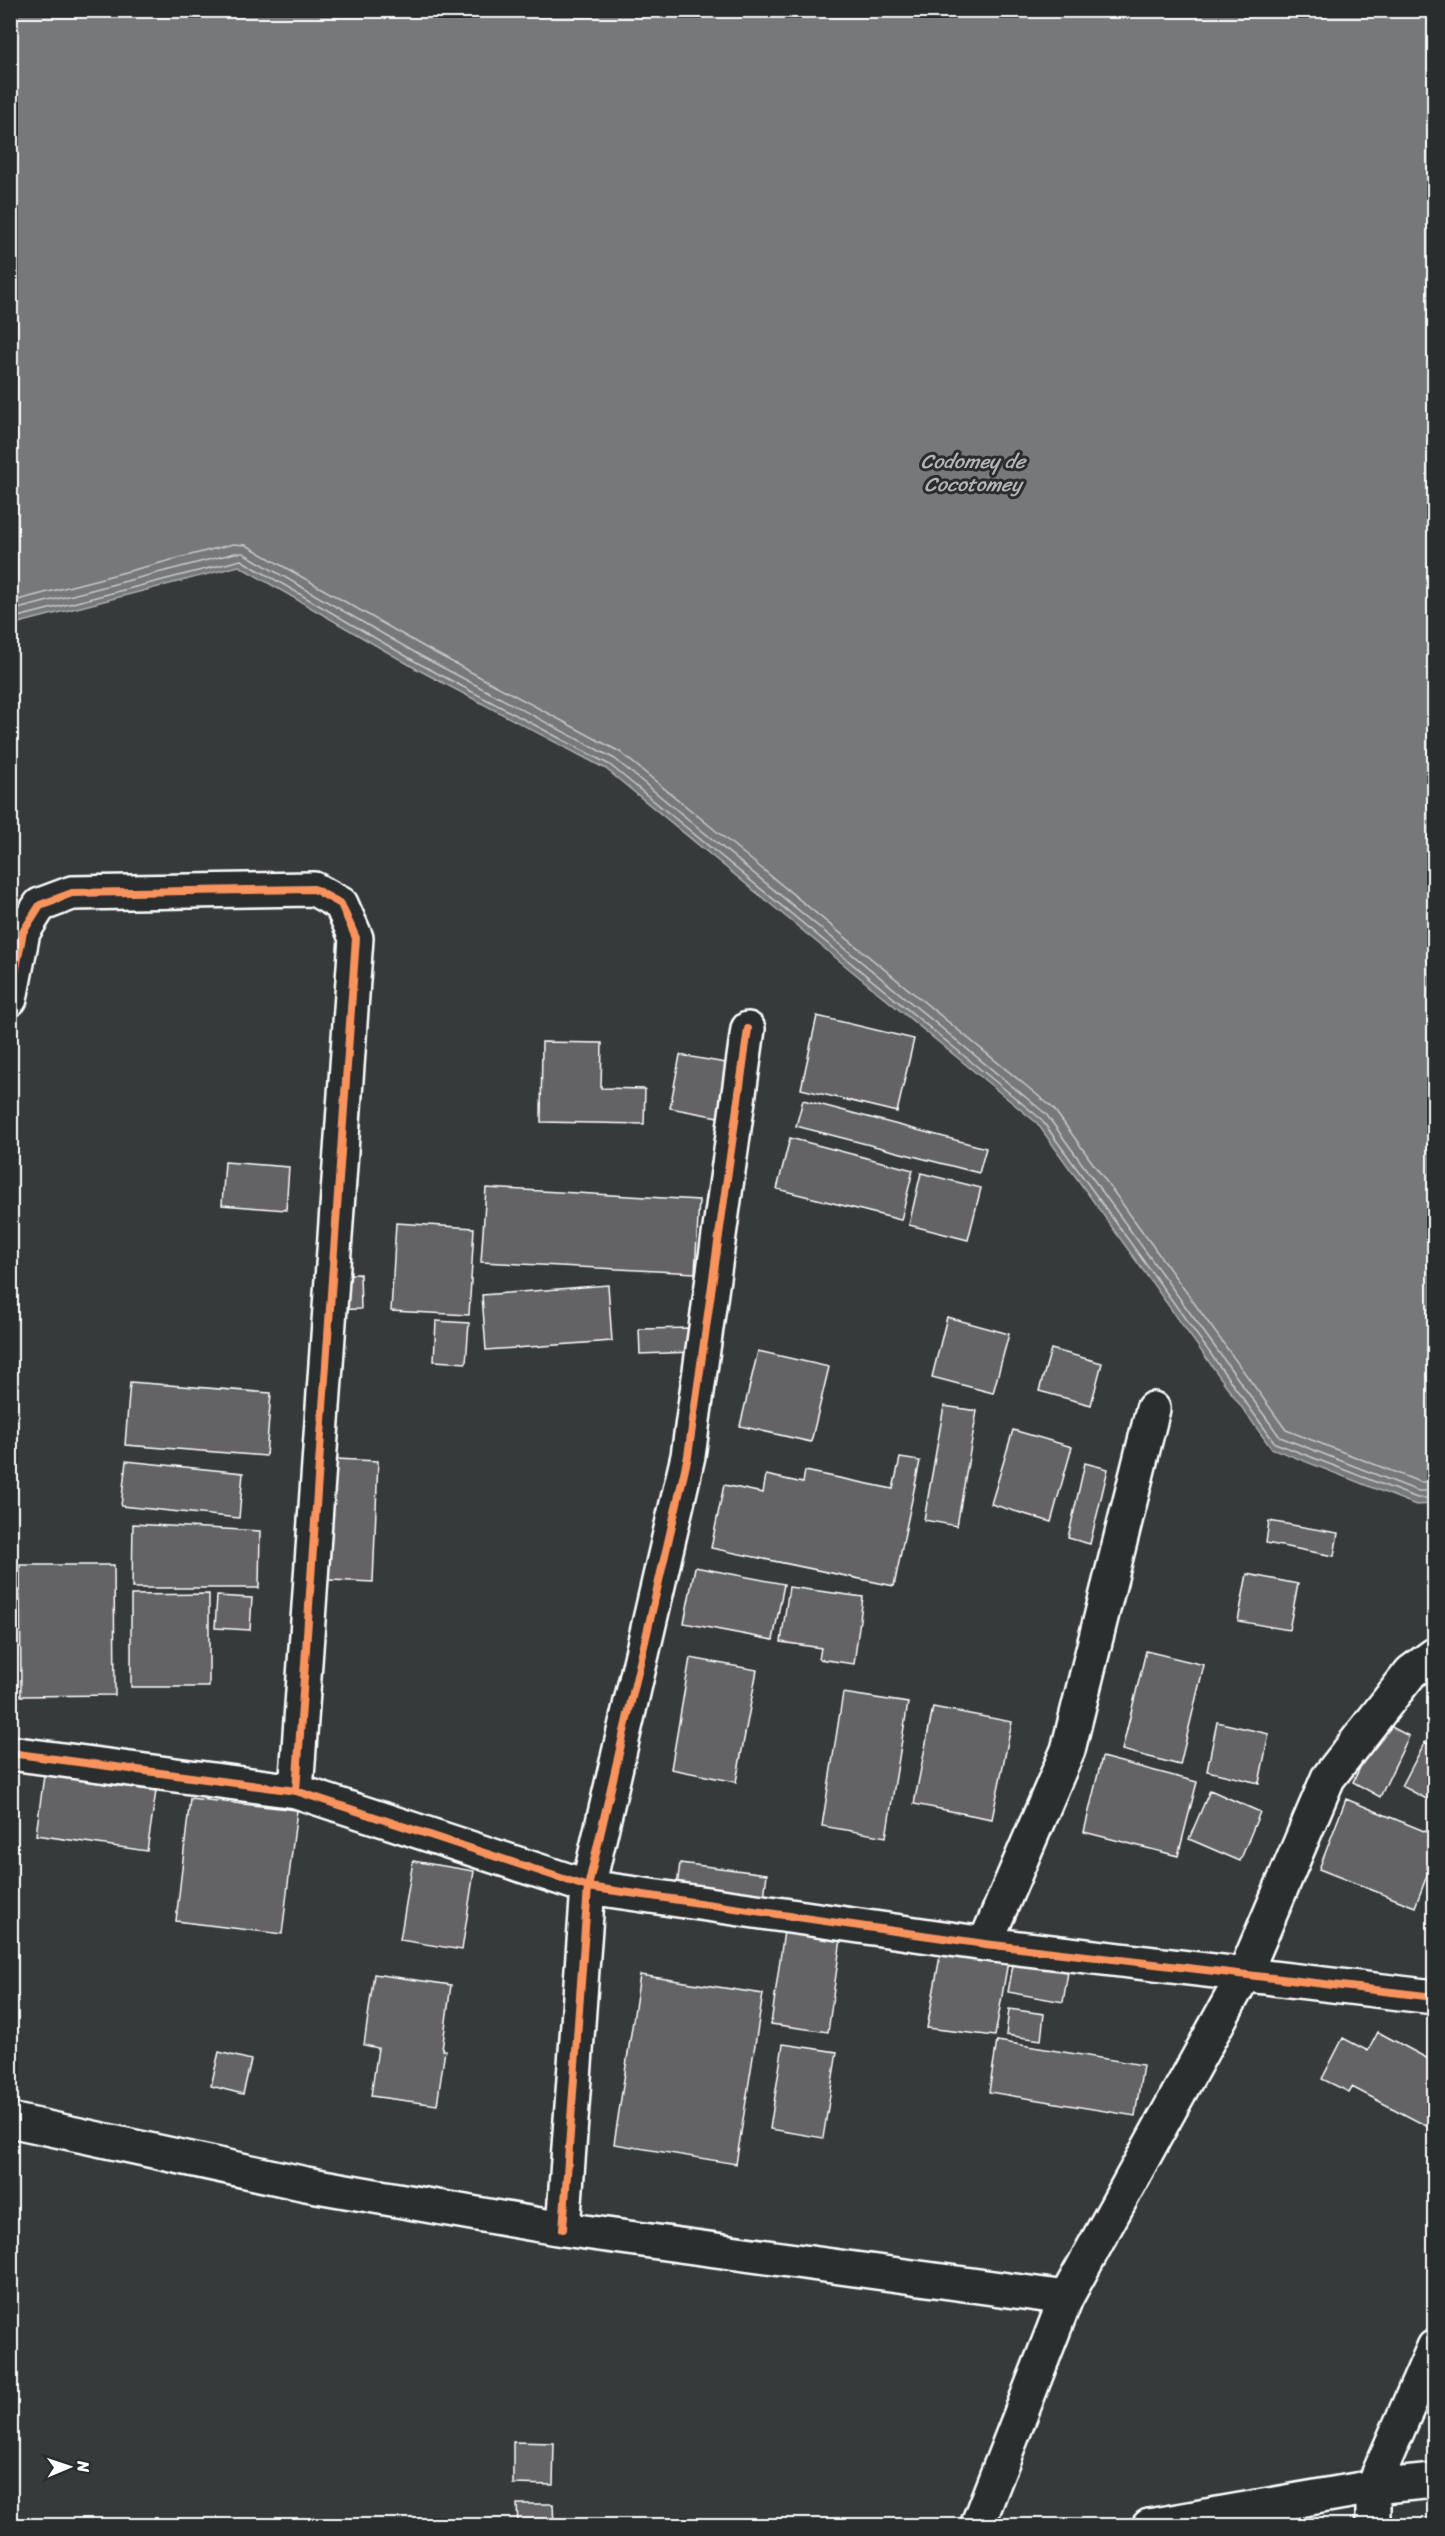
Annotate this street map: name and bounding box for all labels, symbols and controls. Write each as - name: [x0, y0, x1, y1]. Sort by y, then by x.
- water label: Codomey de Cocotomey: [921, 444, 1027, 502]
- north arrow: [39, 2437, 99, 2497]
- text: N: [69, 2459, 98, 2473]

